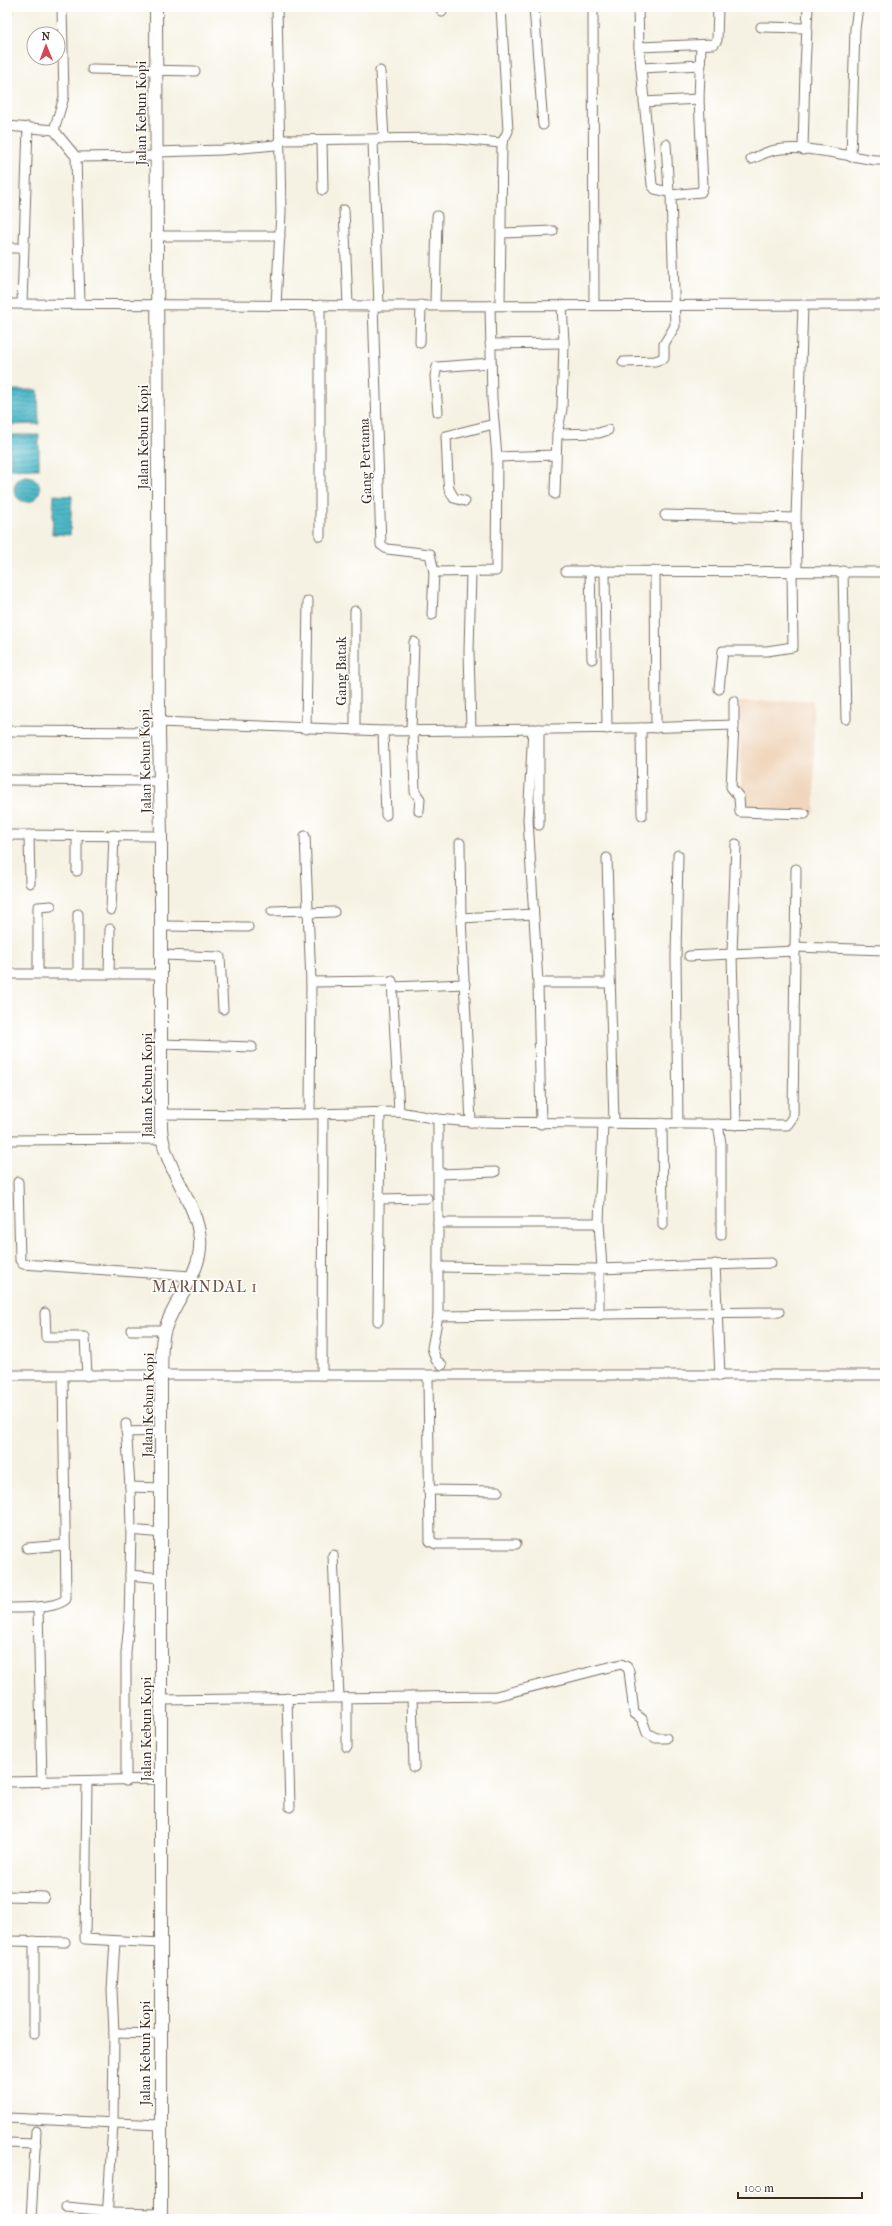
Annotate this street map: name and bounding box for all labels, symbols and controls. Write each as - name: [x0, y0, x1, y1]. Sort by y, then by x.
- north arrow: [26, 26, 66, 66]
- text: N: [42, 30, 51, 43]
- street label: Jalan Kebun Kopi: [133, 61, 150, 166]
- street label: Jalan Kebun Kopi: [135, 385, 152, 490]
- street label: Gang Pertama: [355, 417, 375, 504]
- street label: Gang Batak: [333, 636, 350, 706]
- street label: Jalan Kebun Kopi: [136, 708, 155, 815]
- street label: Jalan Kebun Kopi: [139, 1033, 156, 1138]
- district label: MARINDAL 1: [152, 1277, 258, 1296]
- street label: Jalan Kebun Kopi: [139, 1352, 158, 1459]
- street label: Jalan Kebun Kopi: [138, 1677, 155, 1782]
- street label: Jalan Kebun Kopi: [137, 2001, 154, 2106]
- scale bar: [738, 2174, 862, 2200]
- text: 100 m: [744, 2181, 774, 2195]

